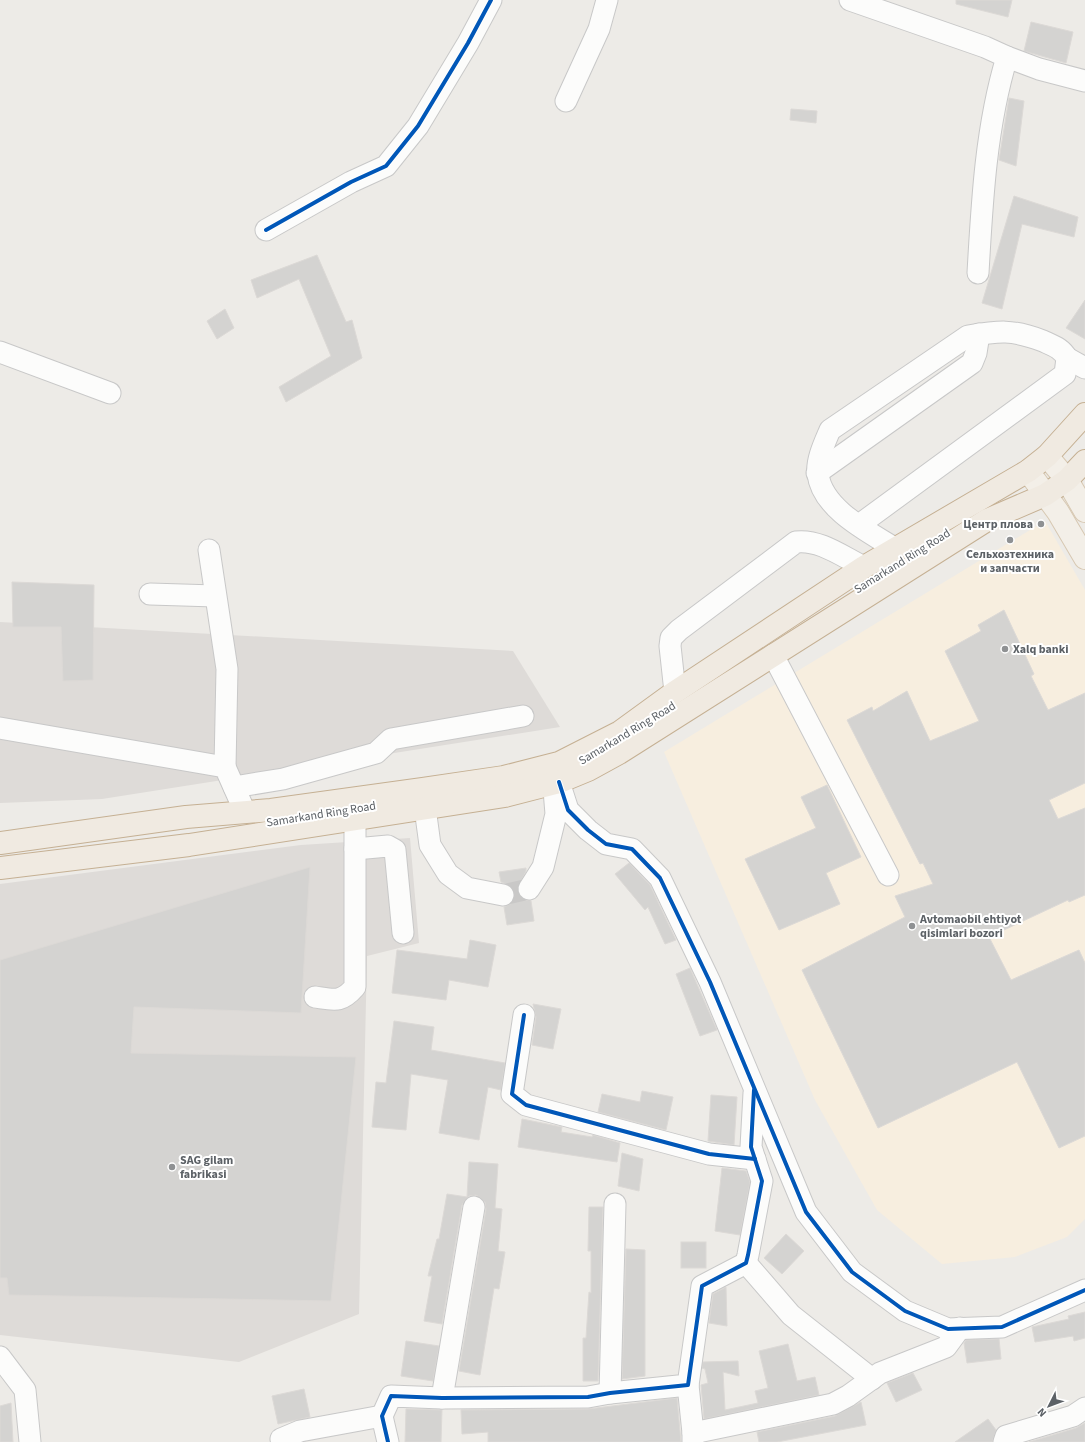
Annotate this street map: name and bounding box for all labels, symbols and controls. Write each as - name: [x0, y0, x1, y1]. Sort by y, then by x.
- place label: Центр плова: [963, 516, 1033, 533]
- marker: Центр плова: [1036, 519, 1046, 529]
- street label: Samarkand Ring Road: [851, 525, 954, 598]
- marker: Сельхозтехника и запчасти: [1005, 535, 1015, 545]
- place label: Сельхозтехника и запчасти: [966, 546, 1054, 577]
- place label: Xalq banki: [1013, 641, 1069, 658]
- marker: Xalq banki: [1000, 644, 1010, 654]
- street label: Samarkand Ring Road: [575, 698, 679, 769]
- street label: Samarkand Ring Road: [265, 797, 377, 832]
- place label: Avtomaobil ehtiyot qisimlari bozori: [919, 911, 1022, 942]
- marker: Avtomaobil ehtiyot qisimlari bozori: [907, 921, 917, 931]
- place label: SAG gilam fabrikasi: [180, 1152, 233, 1183]
- marker: SAG gilam fabrikasi: [167, 1162, 177, 1172]
- north arrow: [1029, 1386, 1069, 1426]
- text: N: [1034, 1405, 1050, 1420]

